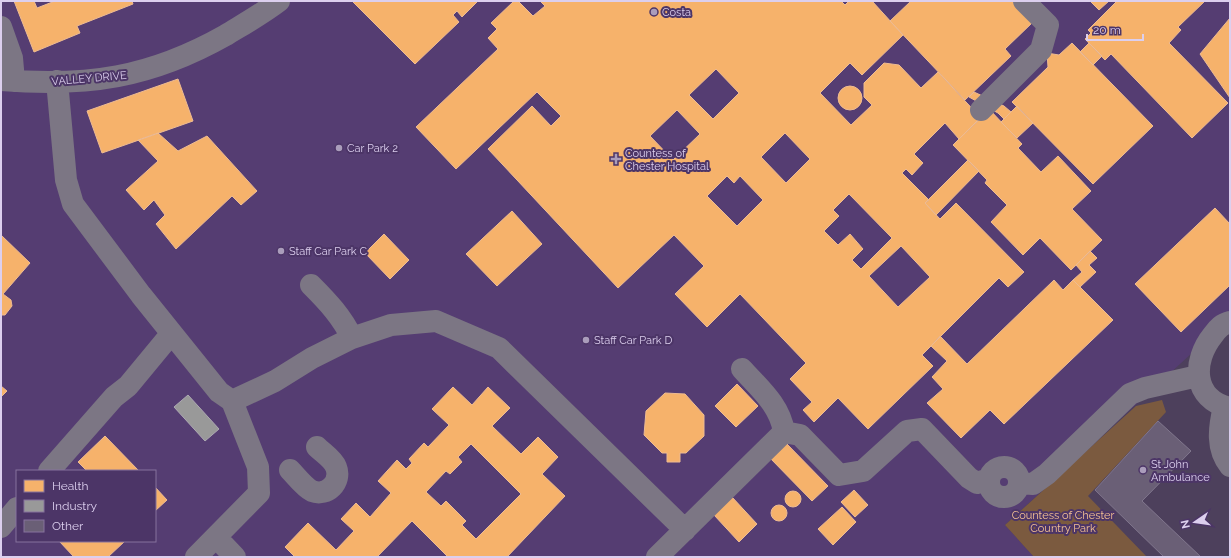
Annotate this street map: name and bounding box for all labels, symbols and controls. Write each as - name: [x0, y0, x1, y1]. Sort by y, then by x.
- place label: Costa: [662, 6, 691, 19]
- marker: Costa: [649, 7, 659, 17]
- scale bar: [1087, 16, 1143, 42]
- text: 20 m: [1093, 23, 1121, 37]
- street label: VALLEY DRIVE: [51, 69, 127, 88]
- place label: Car Park 2: [347, 142, 398, 155]
- marker: Car Park 2: [334, 143, 344, 153]
- place label: Countess of Chester Hospital: [625, 147, 709, 173]
- marker: Countess of Chester Hospital: [610, 153, 622, 165]
- place label: Staff Car Park C: [289, 245, 367, 258]
- marker: Staff Car Park C: [276, 246, 286, 256]
- place label: Staff Car Park D: [594, 334, 672, 347]
- marker: Staff Car Park D: [581, 335, 591, 345]
- place label: St John Ambulance: [1151, 458, 1210, 484]
- marker: St John Ambulance: [1138, 465, 1148, 475]
- legend: [16, 470, 156, 542]
- text: Health: [52, 479, 89, 493]
- text: Industry: [52, 499, 98, 513]
- north arrow: [1175, 502, 1215, 542]
- park label: Countess of Chester Country Park: [1012, 509, 1115, 535]
- text: Other: [52, 519, 84, 533]
- text: N: [1178, 519, 1193, 530]

